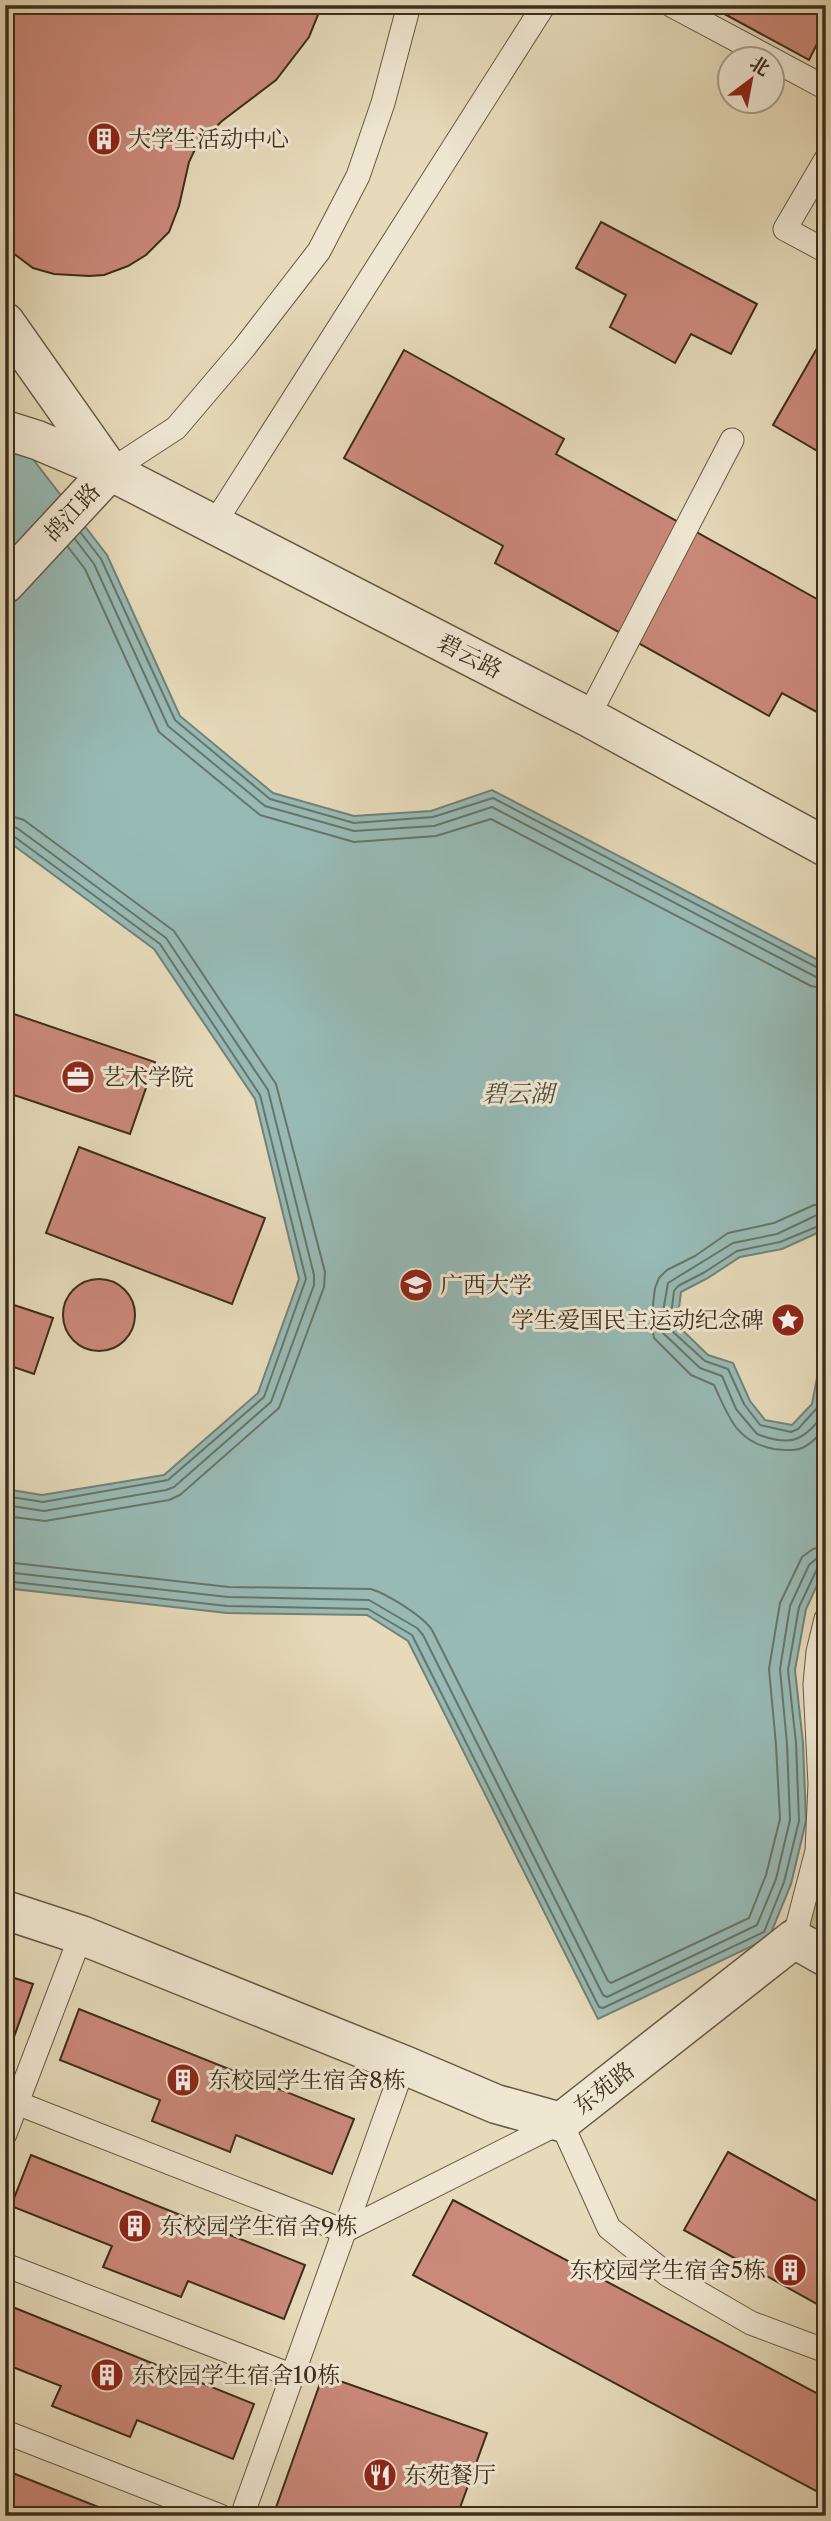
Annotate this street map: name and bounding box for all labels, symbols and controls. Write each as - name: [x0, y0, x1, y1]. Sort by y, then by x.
- north arrow: [716, 46, 786, 116]
- text: 北: [746, 51, 774, 81]
- building icon: 大学生活动中心: [85, 120, 123, 158]
- place label: 大学生活动中心: [128, 125, 289, 153]
- street label: 鸪江路: [38, 477, 106, 547]
- street label: 碧云路: [433, 628, 507, 684]
- office icon: 艺术学院: [59, 1058, 97, 1096]
- place label: 艺术学院: [102, 1063, 194, 1091]
- water label: 碧云湖: [482, 1079, 558, 1108]
- school or university icon: 广西大学: [397, 1266, 435, 1304]
- place label: 广西大学: [440, 1271, 532, 1299]
- place icon: 学生爱国民主运动纪念碑: [769, 1301, 807, 1339]
- place label: 学生爱国民主运动纪念碑: [511, 1306, 764, 1334]
- street label: 东苑路: [568, 2056, 640, 2120]
- building icon: 东校园学生宿舍8栋: [164, 2061, 202, 2099]
- place label: 东校园学生宿舍8栋: [208, 2066, 406, 2094]
- building icon: 东校园学生宿舍9栋: [116, 2207, 154, 2245]
- place label: 东校园学生宿舍9栋: [160, 2212, 357, 2240]
- building icon: 东校园学生宿舍5栋: [771, 2251, 809, 2289]
- place label: 东校园学生宿舍5栋: [570, 2256, 766, 2284]
- building icon: 东校园学生宿舍10栋: [88, 2356, 126, 2394]
- place label: 东校园学生宿舍10栋: [132, 2361, 340, 2389]
- restaurant icon: 东苑餐厅: [361, 2456, 399, 2494]
- place label: 东苑餐厅: [404, 2461, 496, 2489]

